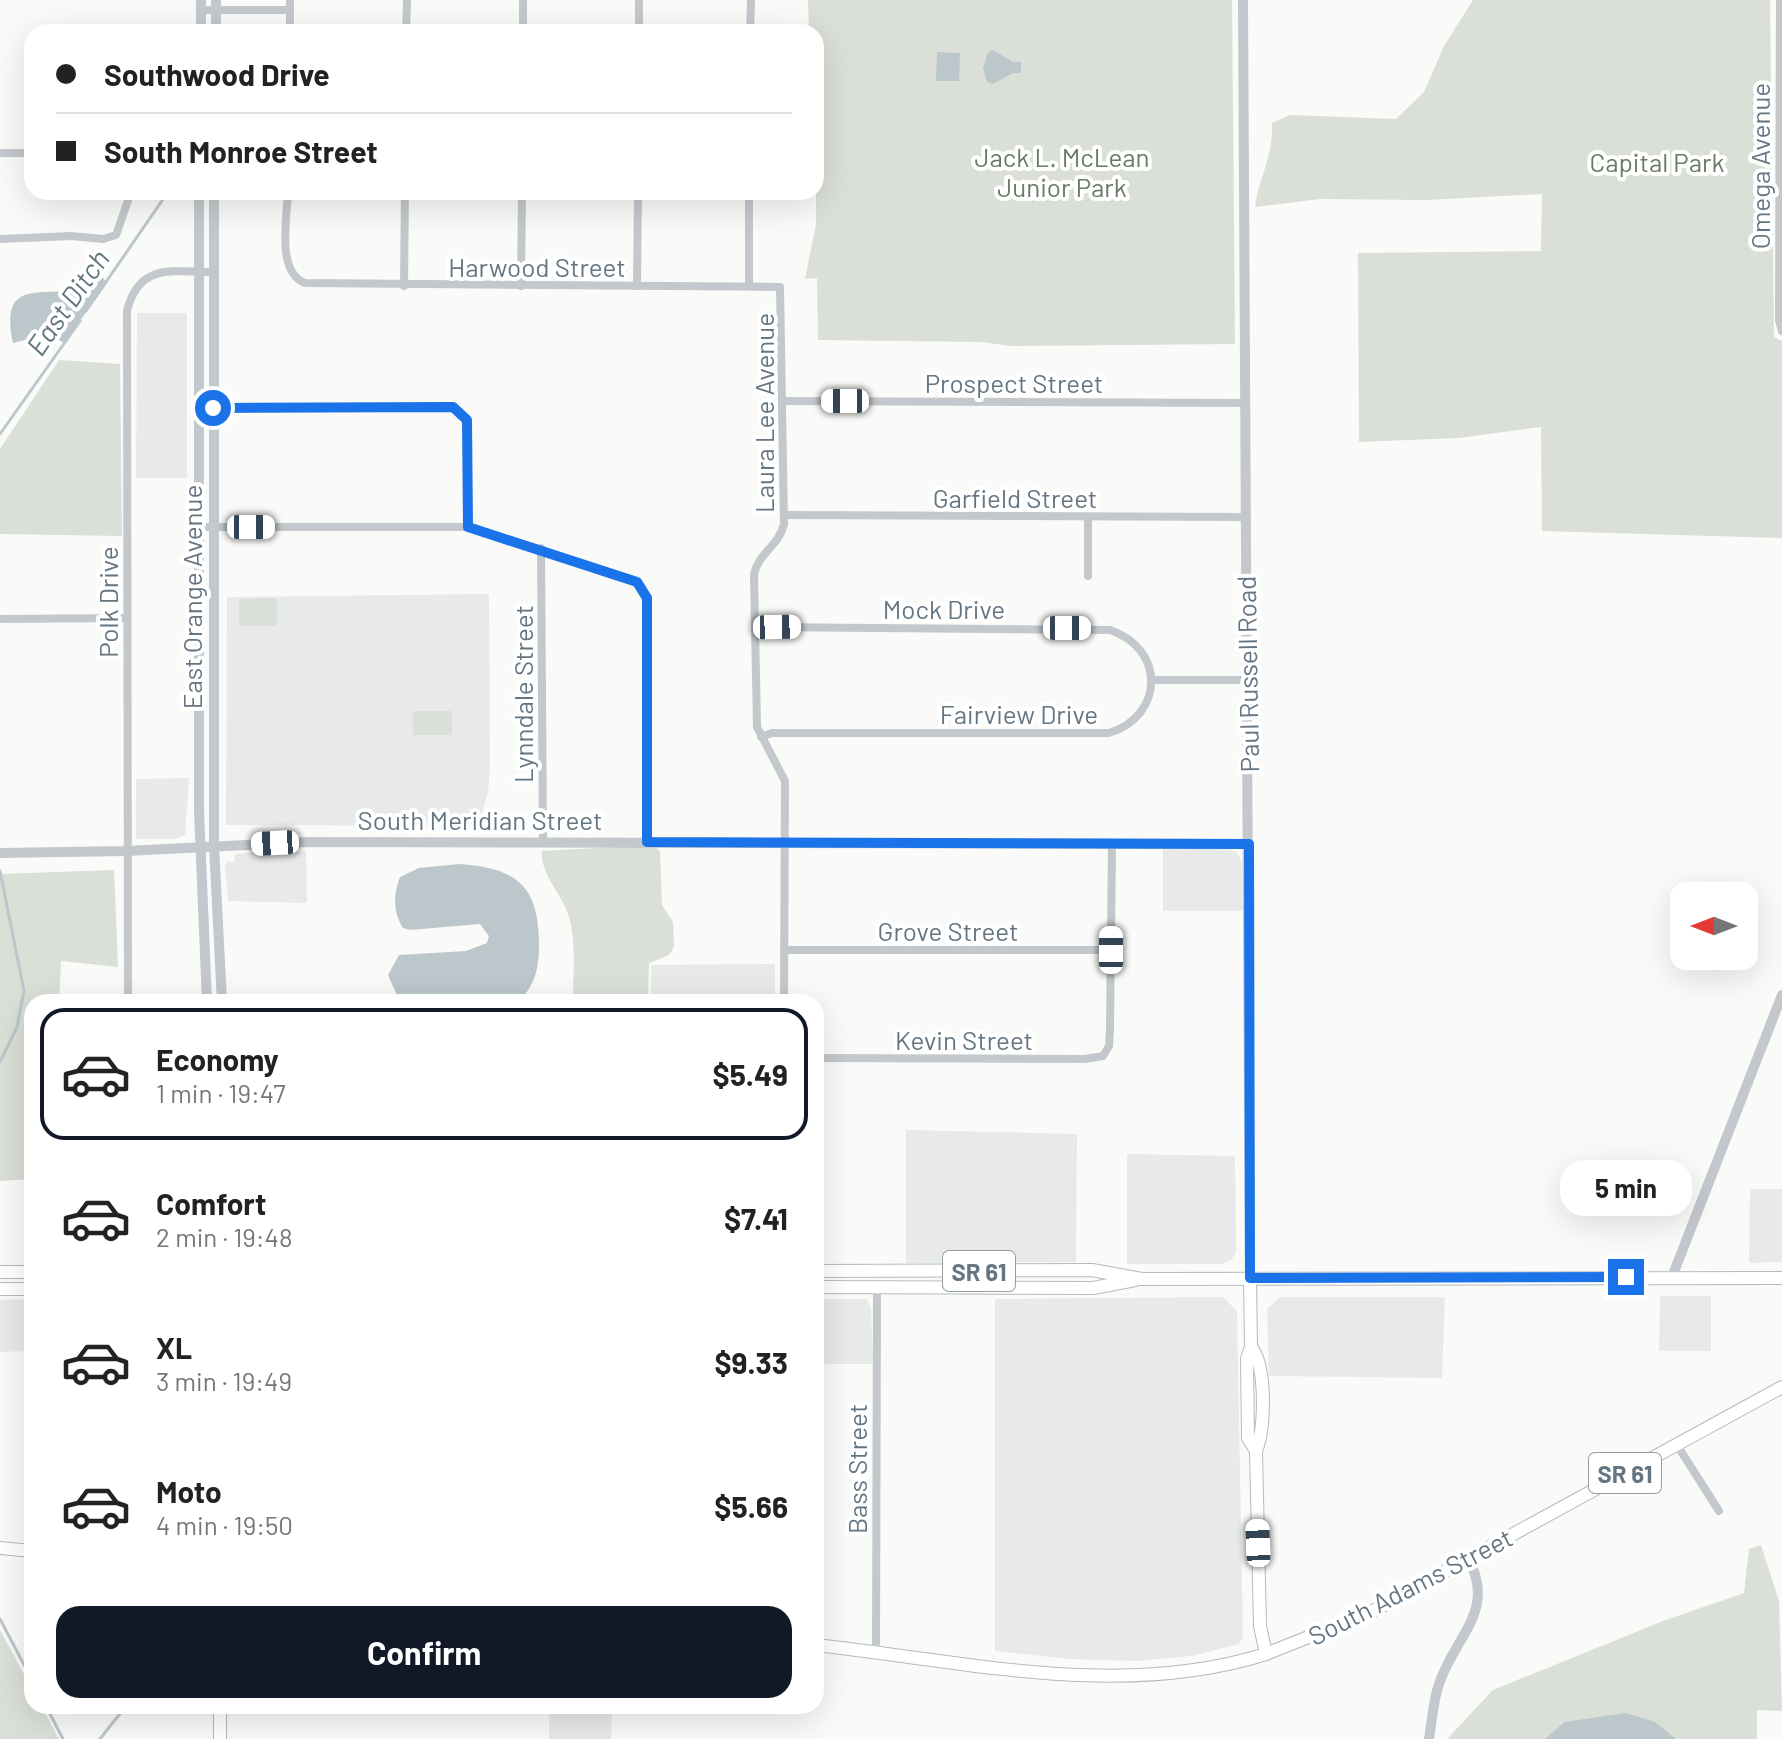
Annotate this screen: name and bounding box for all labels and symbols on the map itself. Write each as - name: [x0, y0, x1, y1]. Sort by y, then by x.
- street label: Omega Avenue: [1744, 83, 1775, 249]
- park label: Jack L. McLean Junior Park: [974, 141, 1150, 202]
- park label: Capital Park: [1590, 146, 1724, 177]
- water label: East Ditch: [18, 242, 116, 362]
- street label: Harwood Street: [448, 251, 626, 282]
- street label: Laura Lee Avenue: [748, 313, 779, 513]
- street label: Prospect Street: [925, 367, 1103, 398]
- car: [821, 389, 869, 413]
- route start: [195, 390, 231, 426]
- street label: Garfield Street: [933, 482, 1097, 513]
- street label: East Orange Avenue: [176, 485, 207, 709]
- car: [227, 515, 275, 539]
- street label: Polk Drive: [92, 546, 123, 658]
- street label: Paul Russell Road: [1230, 575, 1264, 773]
- street label: Mock Drive: [883, 593, 1005, 624]
- street label: Lynndale Street: [507, 605, 538, 783]
- car: [753, 615, 801, 639]
- car: [1043, 616, 1091, 640]
- street label: Fairview Drive: [940, 698, 1098, 729]
- street label: South Meridian Street: [358, 804, 602, 835]
- car: [250, 830, 300, 856]
- north arrow: [1670, 882, 1758, 970]
- street label: Grove Street: [878, 915, 1018, 946]
- car: [1099, 926, 1123, 974]
- street label: Kevin Street: [895, 1024, 1033, 1055]
- callout: 5 min: [1560, 1161, 1692, 1217]
- road number: SR 61: [943, 1251, 1015, 1291]
- route end: [1608, 1259, 1644, 1295]
- street label: Bass Street: [841, 1404, 872, 1534]
- road number: SR 61: [1589, 1453, 1661, 1493]
- car: [1245, 1519, 1271, 1567]
- street label: South Adams Street: [1303, 1521, 1517, 1651]

